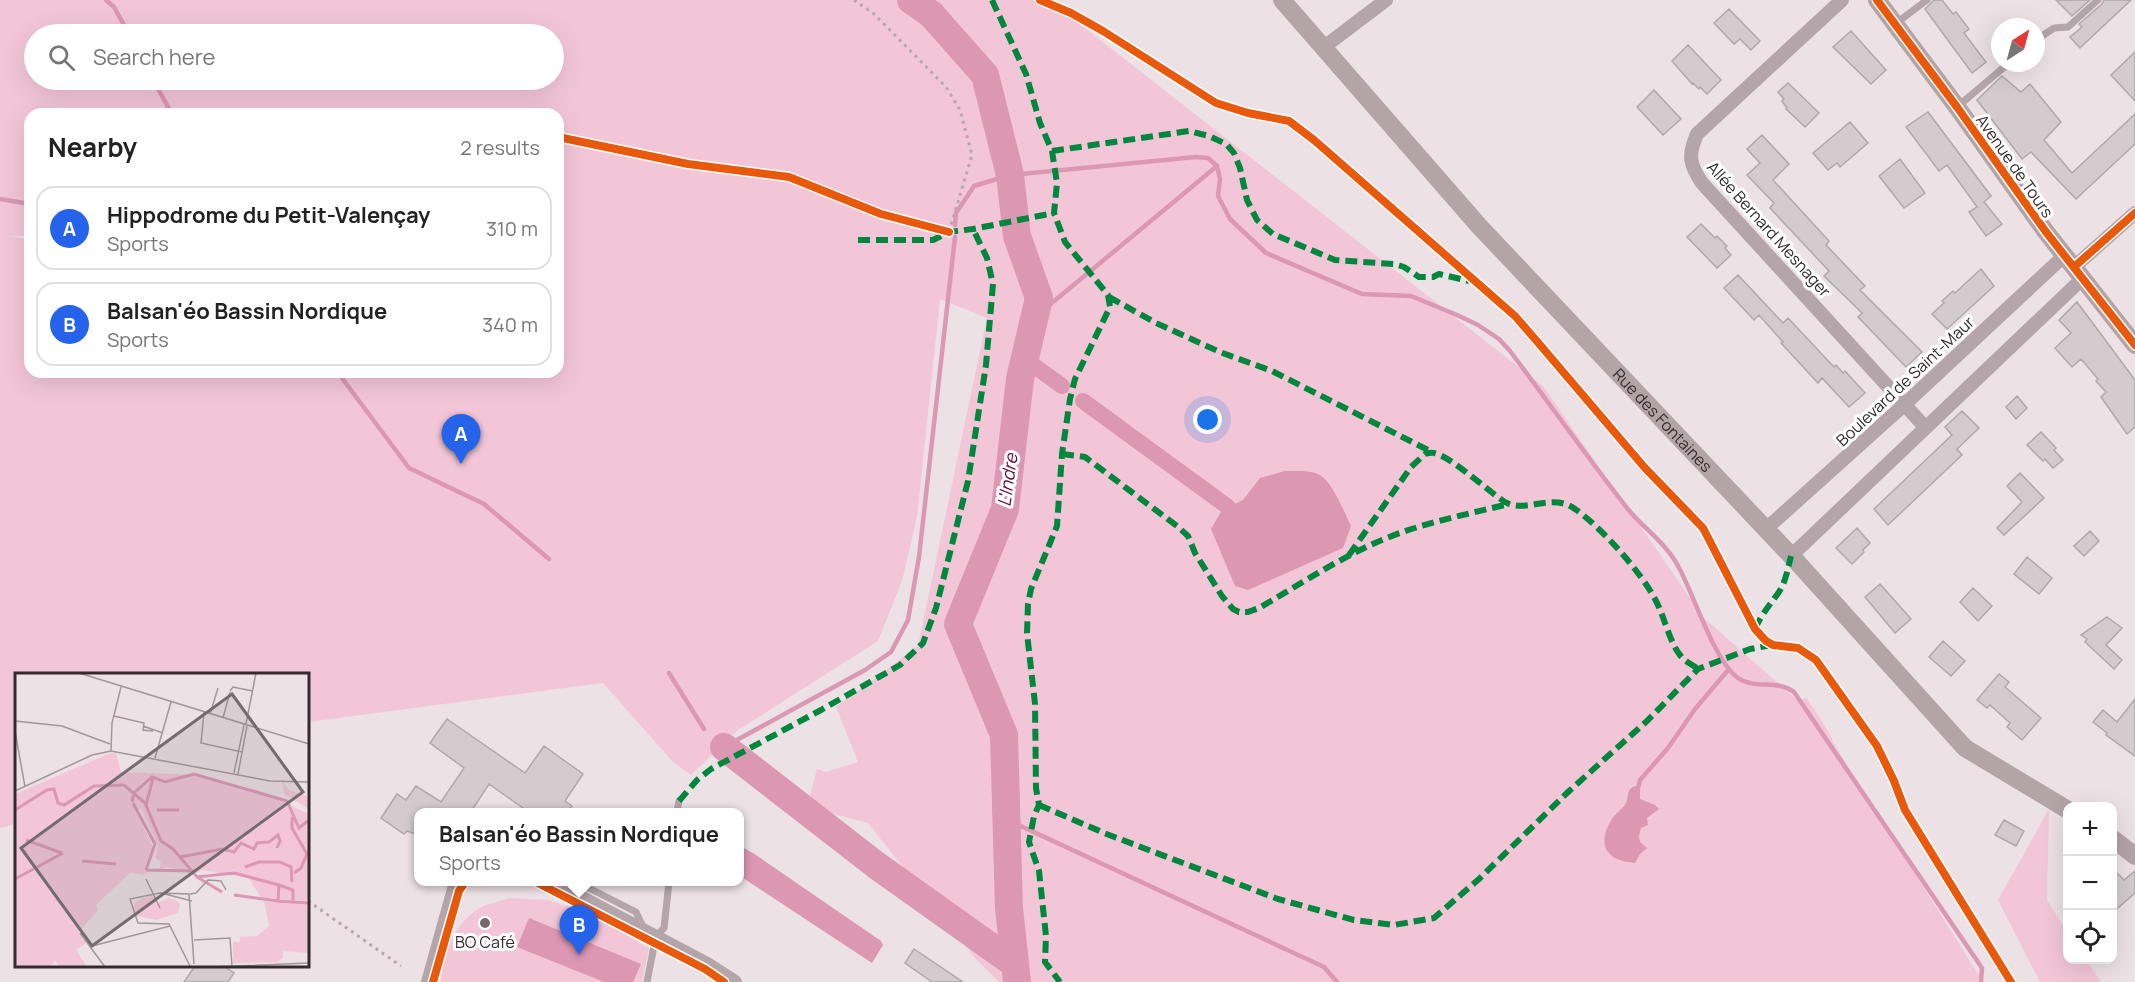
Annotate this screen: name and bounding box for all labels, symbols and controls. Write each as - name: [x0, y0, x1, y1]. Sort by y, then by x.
- north arrow: [1991, 18, 2045, 72]
- search box: [24, 24, 564, 90]
- icon: search: [45, 41, 78, 74]
- text: Search here: [93, 42, 215, 72]
- street label: Avenue de Tours: [1971, 110, 2059, 222]
- text: Nearby: [48, 129, 137, 165]
- text: 2 results: [460, 134, 540, 161]
- street label: Allée Bernard Mesnager: [1702, 156, 1836, 302]
- text: Hippodrome du Petit-Valençay: [107, 200, 430, 230]
- text: A: [63, 215, 76, 242]
- text: 310 m: [486, 215, 538, 242]
- text: Sports: [107, 230, 169, 257]
- text: Balsan'éo Bassin Nordique: [107, 296, 387, 326]
- text: B: [63, 311, 76, 338]
- text: 340 m: [482, 311, 538, 338]
- street label: Boulevard de Saint-Maur: [1831, 311, 1979, 451]
- text: Sports: [107, 326, 169, 353]
- street label: Rue des Fontaines: [1608, 363, 1717, 477]
- your location: [1193, 405, 1222, 434]
- pin: A: [442, 414, 480, 464]
- water label: L'Indre: [991, 450, 1023, 508]
- inset map: [15, 673, 309, 967]
- map controls: [2063, 802, 2117, 964]
- button: +: [2063, 802, 2117, 856]
- popup: [414, 808, 744, 886]
- text: Balsan'éo Bassin Nordique: [439, 819, 719, 849]
- text: Sports: [439, 849, 501, 876]
- button: −: [2063, 856, 2117, 910]
- pin: B: [560, 906, 598, 955]
- button: locate: [2063, 910, 2117, 964]
- marker: BO Café: [478, 916, 492, 930]
- place label: BO Café: [455, 931, 515, 953]

